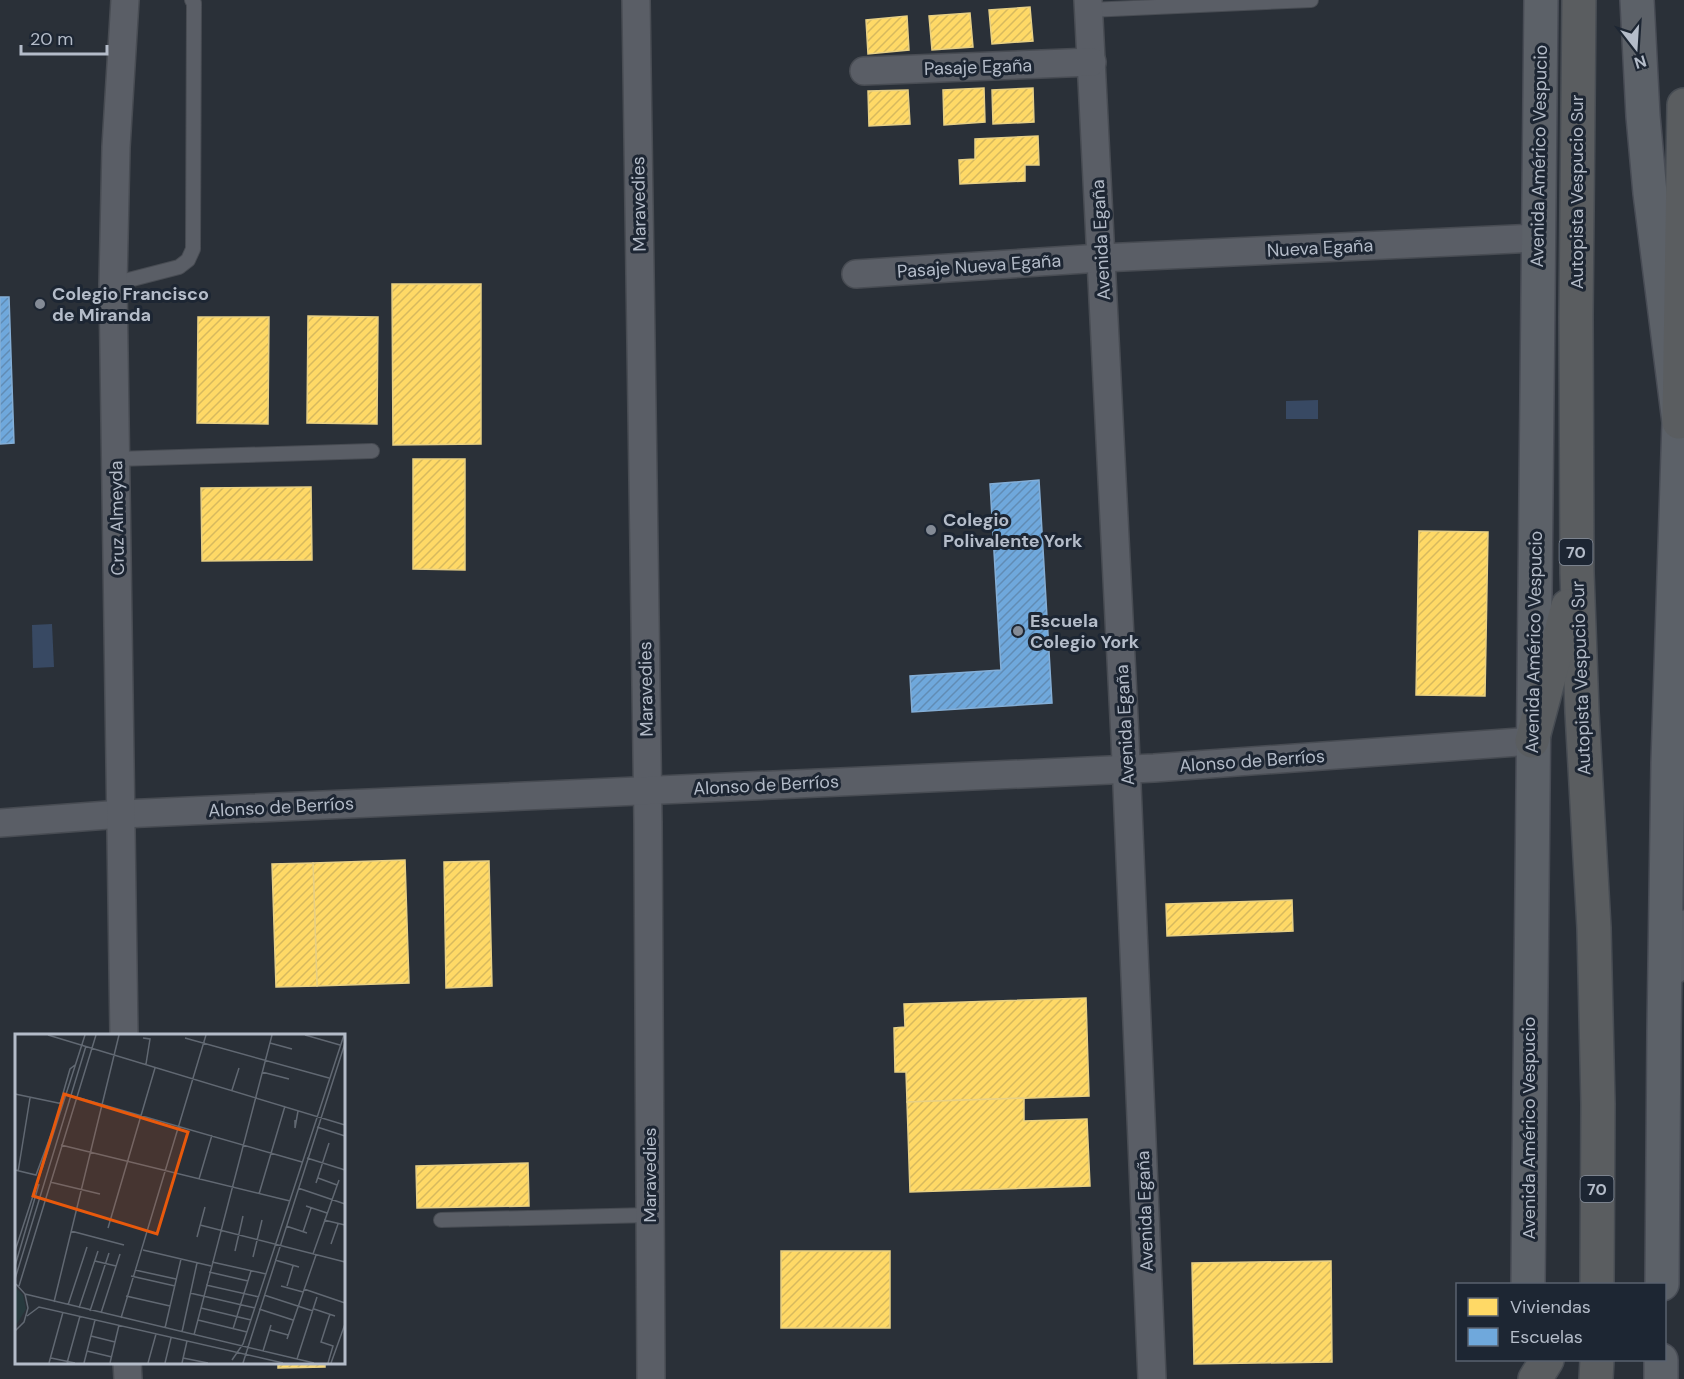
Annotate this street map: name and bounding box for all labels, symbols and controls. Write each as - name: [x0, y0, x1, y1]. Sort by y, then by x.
- scale bar: [21, 18, 106, 56]
- north arrow: [1606, 18, 1666, 78]
- text: 20 m: [30, 27, 73, 51]
- street label: Avenida Américo Vespucio: [1525, 44, 1553, 268]
- text: N: [1632, 50, 1649, 74]
- street label: Pasaje Egaña: [924, 53, 1032, 81]
- street label: Autopista Vespucio Sur: [1565, 94, 1589, 289]
- street label: Maravedies: [626, 156, 652, 252]
- street label: Avenida Egaña: [1086, 179, 1116, 301]
- street label: Nueva Egaña: [1266, 233, 1374, 263]
- street label: Pasaje Nueva Egaña: [896, 248, 1062, 284]
- place label: Colegio Francisco de Miranda: [52, 282, 209, 327]
- marker: Colegio Francisco de Miranda: [33, 297, 47, 311]
- street label: Cruz Almeyda: [104, 460, 130, 576]
- place label: Colegio Polivalente York: [943, 508, 1083, 553]
- marker: Colegio Polivalente York: [924, 523, 938, 537]
- street label: Avenida Américo Vespucio: [1520, 530, 1548, 754]
- road number: 70: [1560, 539, 1592, 565]
- street label: Autopista Vespucio Sur: [1566, 580, 1596, 776]
- place label: Escuela Colegio York: [1030, 609, 1140, 654]
- marker: Escuela Colegio York: [1011, 624, 1025, 638]
- street label: Maravedies: [633, 641, 659, 737]
- street label: Avenida Egaña: [1110, 664, 1140, 786]
- street label: Alonso de Berríos: [1178, 744, 1326, 778]
- street label: Alonso de Berríos: [693, 769, 839, 801]
- street label: Alonso de Berríos: [208, 791, 354, 823]
- street label: Avenida Américo Vespucio: [1517, 1017, 1541, 1239]
- inset map: [15, 1034, 345, 1364]
- street label: Maravedies: [638, 1127, 662, 1223]
- street label: Avenida Egaña: [1131, 1150, 1159, 1272]
- road number: 70: [1580, 1176, 1614, 1202]
- legend: [1456, 1283, 1666, 1361]
- text: Viviendas: [1510, 1295, 1591, 1319]
- text: Escuelas: [1510, 1325, 1583, 1349]

